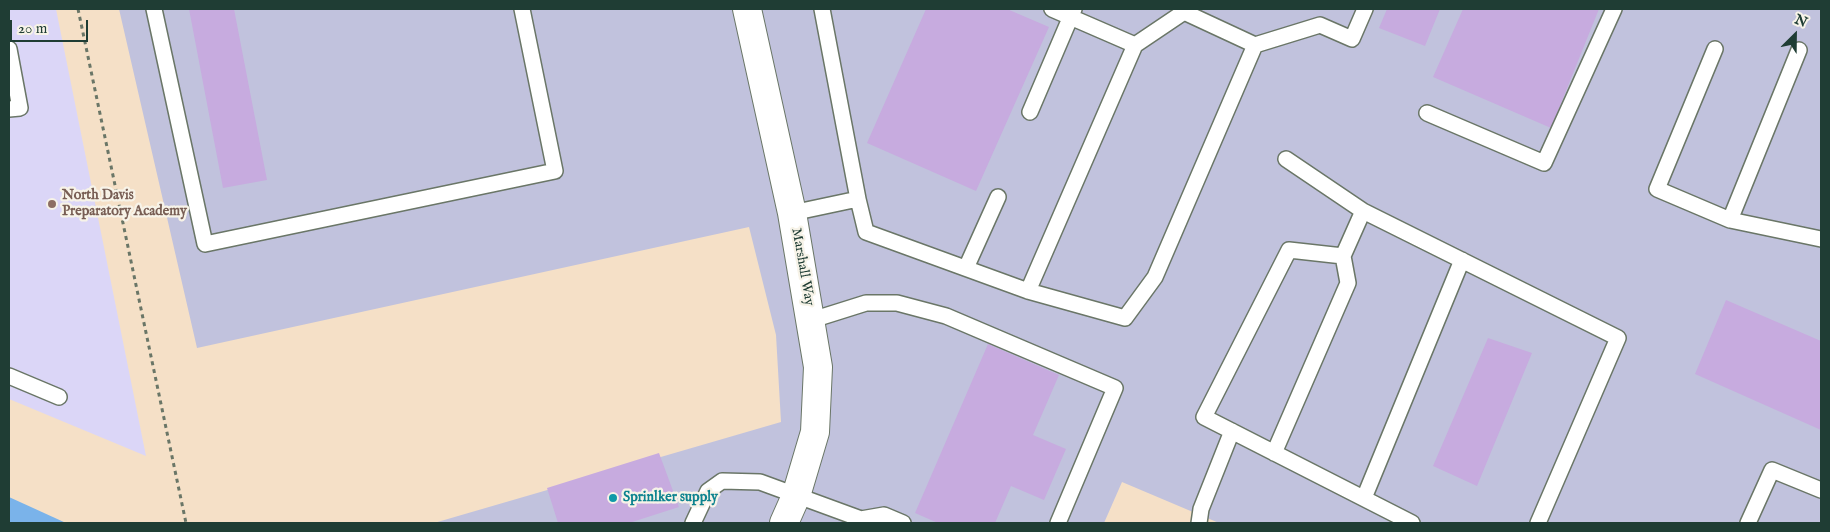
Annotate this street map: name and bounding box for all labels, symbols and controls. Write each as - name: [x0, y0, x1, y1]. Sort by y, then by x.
- scale bar: [12, 10, 90, 42]
- north arrow: [1770, 10, 1820, 60]
- text: N: [1792, 11, 1810, 32]
- text: 20 m: [18, 19, 47, 38]
- place label: North Davis Preparatory Academy: [62, 188, 187, 220]
- marker: North Davis Preparatory Academy: [46, 198, 58, 210]
- street label: Marshall Way: [787, 227, 817, 307]
- place label: Sprinlker supply: [623, 490, 718, 506]
- marker: Sprinlker supply: [607, 492, 619, 504]

